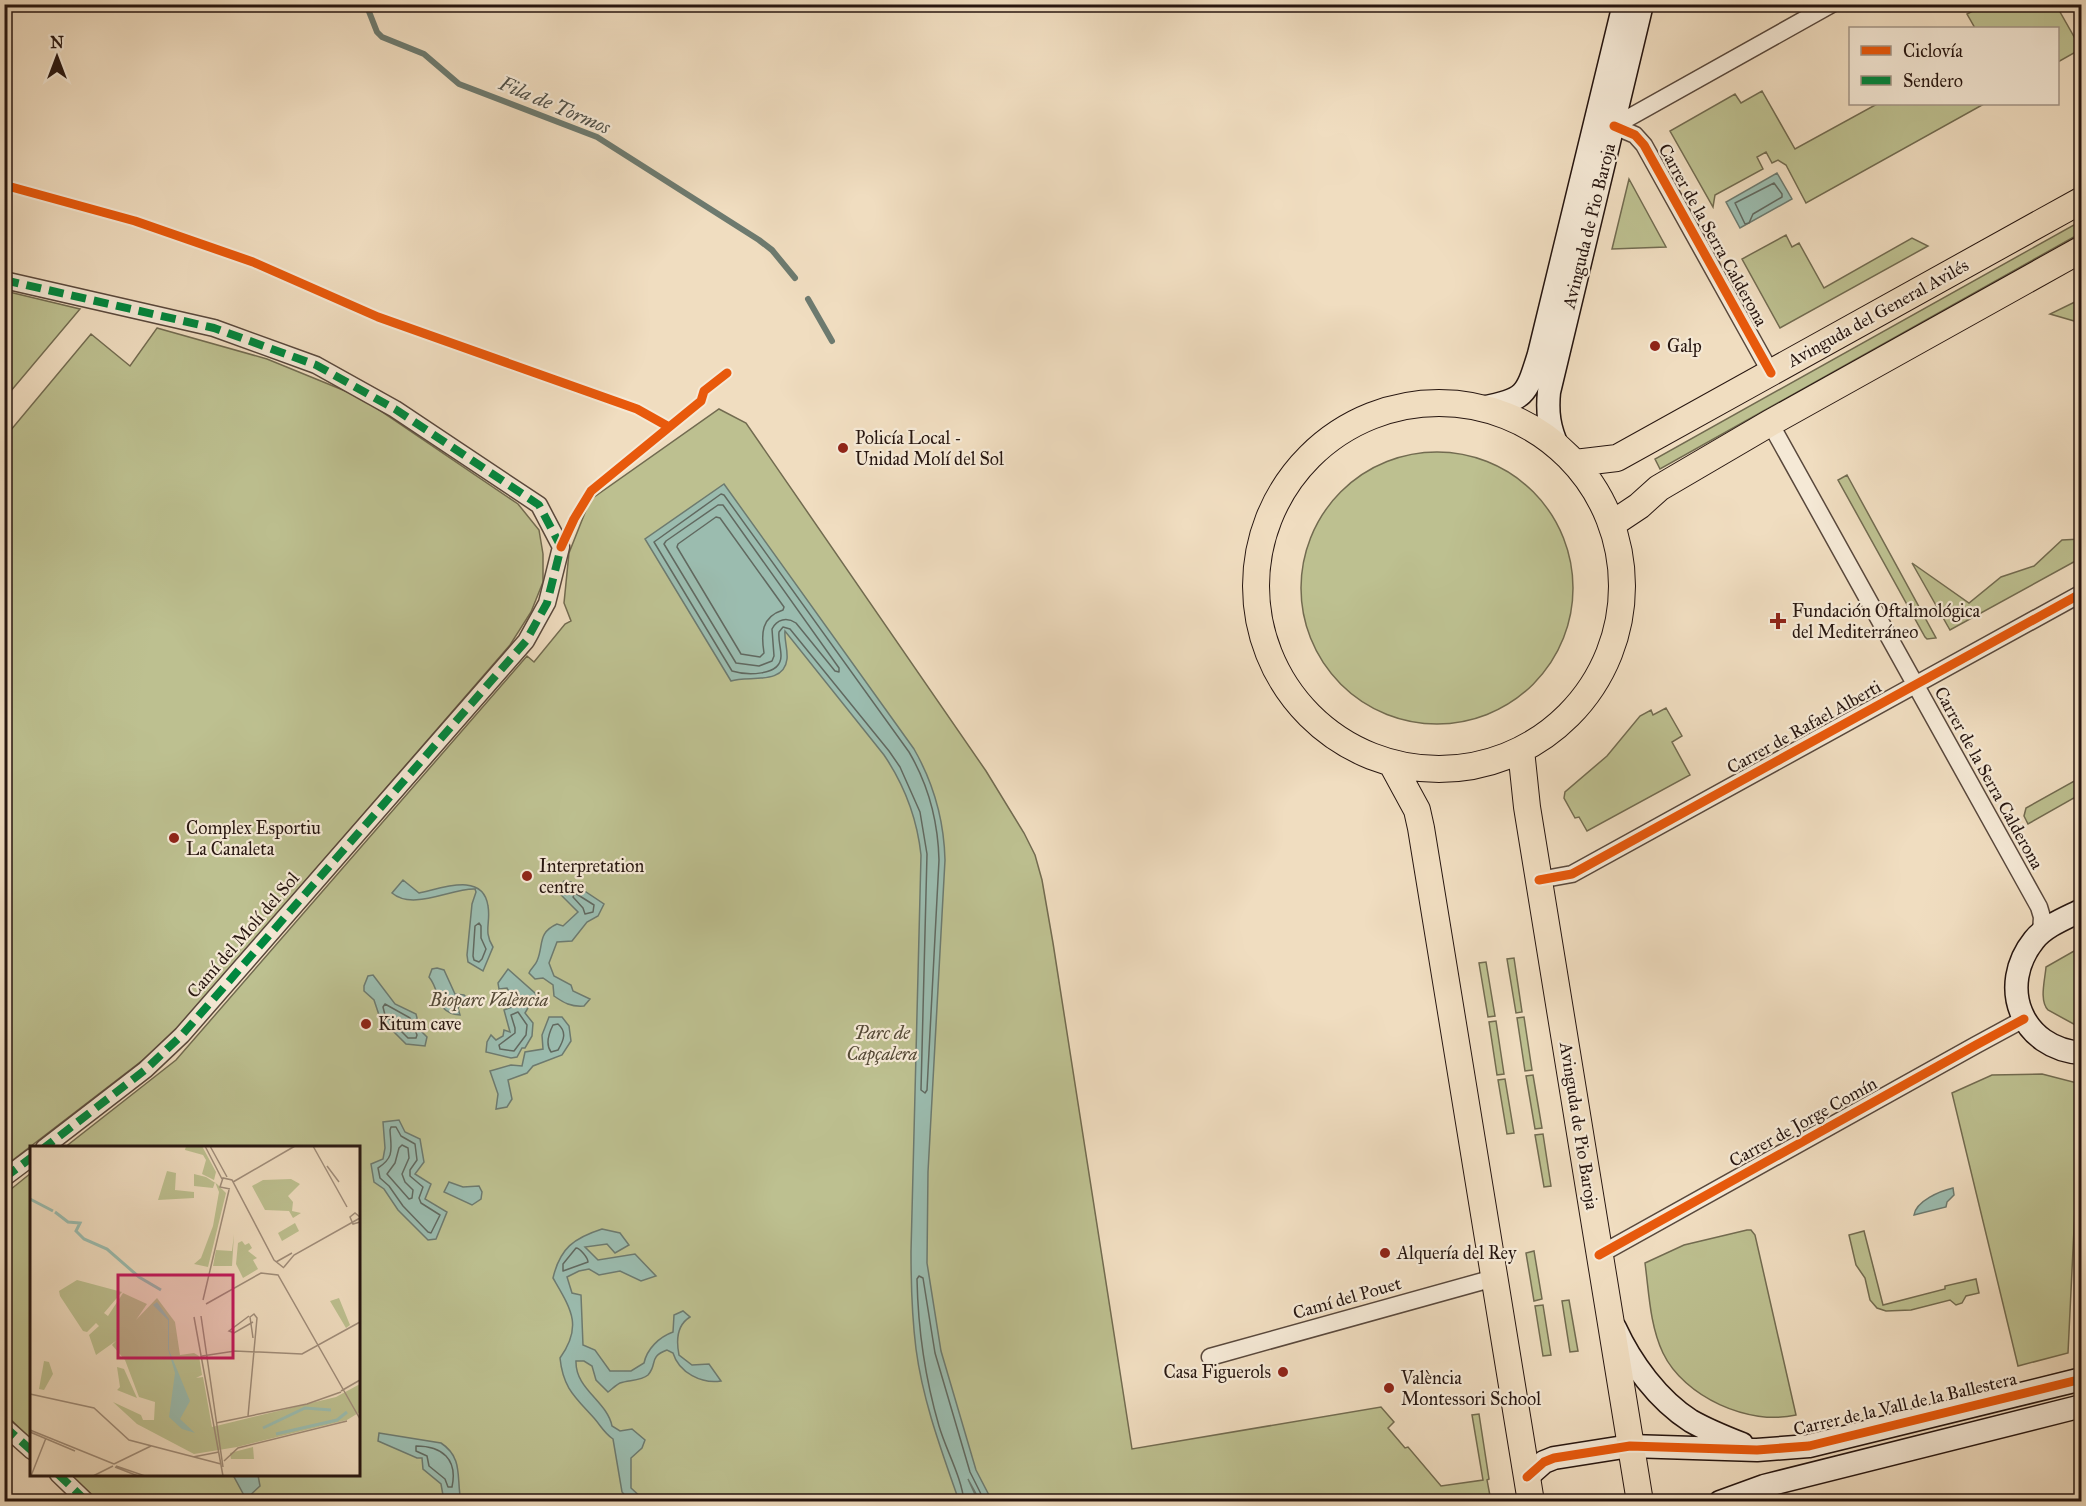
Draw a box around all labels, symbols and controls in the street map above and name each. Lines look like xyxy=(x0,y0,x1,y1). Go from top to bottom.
north arrow xyxy=(27,27,87,87)
legend xyxy=(1849,27,2059,105)
text: N xyxy=(50,33,64,52)
text: Ciclovía xyxy=(1903,40,1963,62)
water label: Fila de Tormos xyxy=(495,70,615,140)
text: Sendero xyxy=(1903,70,1963,92)
street label: Carrer de la Serra Calderona xyxy=(1654,140,1773,330)
street label: Avinguda de Pio Baroja xyxy=(1558,141,1621,312)
street label: Avinguda del General Avilés xyxy=(1783,254,1973,373)
place label: Galp xyxy=(1667,335,1702,357)
marker: Galp xyxy=(1648,339,1662,353)
place label: Policía Local - Unidad Molí del Sol xyxy=(855,427,1004,470)
marker: Policía Local - Unidad Molí del Sol xyxy=(836,441,850,455)
place label: Fundación Oftalmológica del Mediterráneo xyxy=(1792,600,1981,643)
marker: Fundación Oftalmológica del Mediterráneo xyxy=(1769,612,1787,630)
street label: Carrer de Rafael Alberti xyxy=(1723,675,1885,779)
street label: Carrer de la Serra Calderona xyxy=(1930,683,2049,873)
place label: Complex Esportiu La Canaleta xyxy=(186,817,321,860)
marker: Complex Esportiu La Canaleta xyxy=(167,831,181,845)
place label: Interpretation centre xyxy=(539,855,644,898)
street label: Camí del Molí del Sol xyxy=(182,867,304,1003)
marker: Interpretation centre xyxy=(520,869,534,883)
park label: Bioparc València xyxy=(429,989,549,1012)
place label: Kitum cave xyxy=(378,1013,462,1035)
marker: Kitum cave xyxy=(359,1017,373,1031)
park label: Parc de Capçalera xyxy=(847,1022,918,1066)
street label: Avinguda de Pio Baroja xyxy=(1554,1040,1603,1212)
street label: Carrer de Jorge Comín xyxy=(1725,1072,1881,1173)
inset map xyxy=(30,1146,360,1476)
place label: Alquería del Rey xyxy=(1396,1242,1517,1265)
marker: Alquería del Rey xyxy=(1378,1246,1392,1260)
street label: Camí del Pouet xyxy=(1290,1272,1404,1324)
place label: Casa Figuerols xyxy=(1163,1361,1271,1384)
marker: Casa Figuerols xyxy=(1276,1365,1290,1379)
place label: València Montessori School xyxy=(1400,1367,1541,1410)
street label: Carrer de la Vall de la Ballestera xyxy=(1791,1367,2019,1440)
marker: València Montessori School xyxy=(1382,1381,1396,1395)

